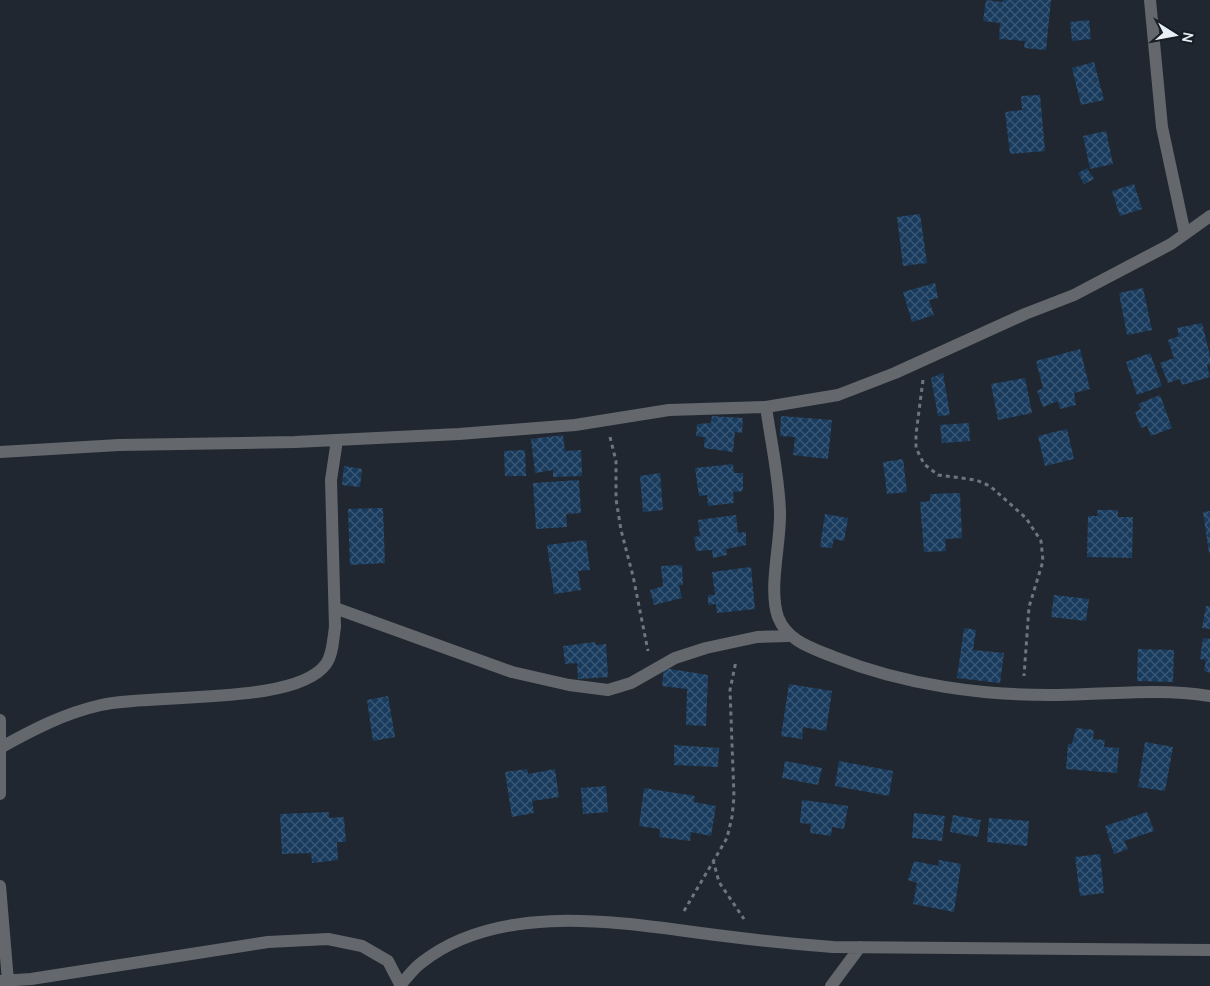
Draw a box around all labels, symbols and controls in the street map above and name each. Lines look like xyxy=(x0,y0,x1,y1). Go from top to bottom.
north arrow xyxy=(1150,10,1200,60)
text: N xyxy=(1178,31,1199,44)

